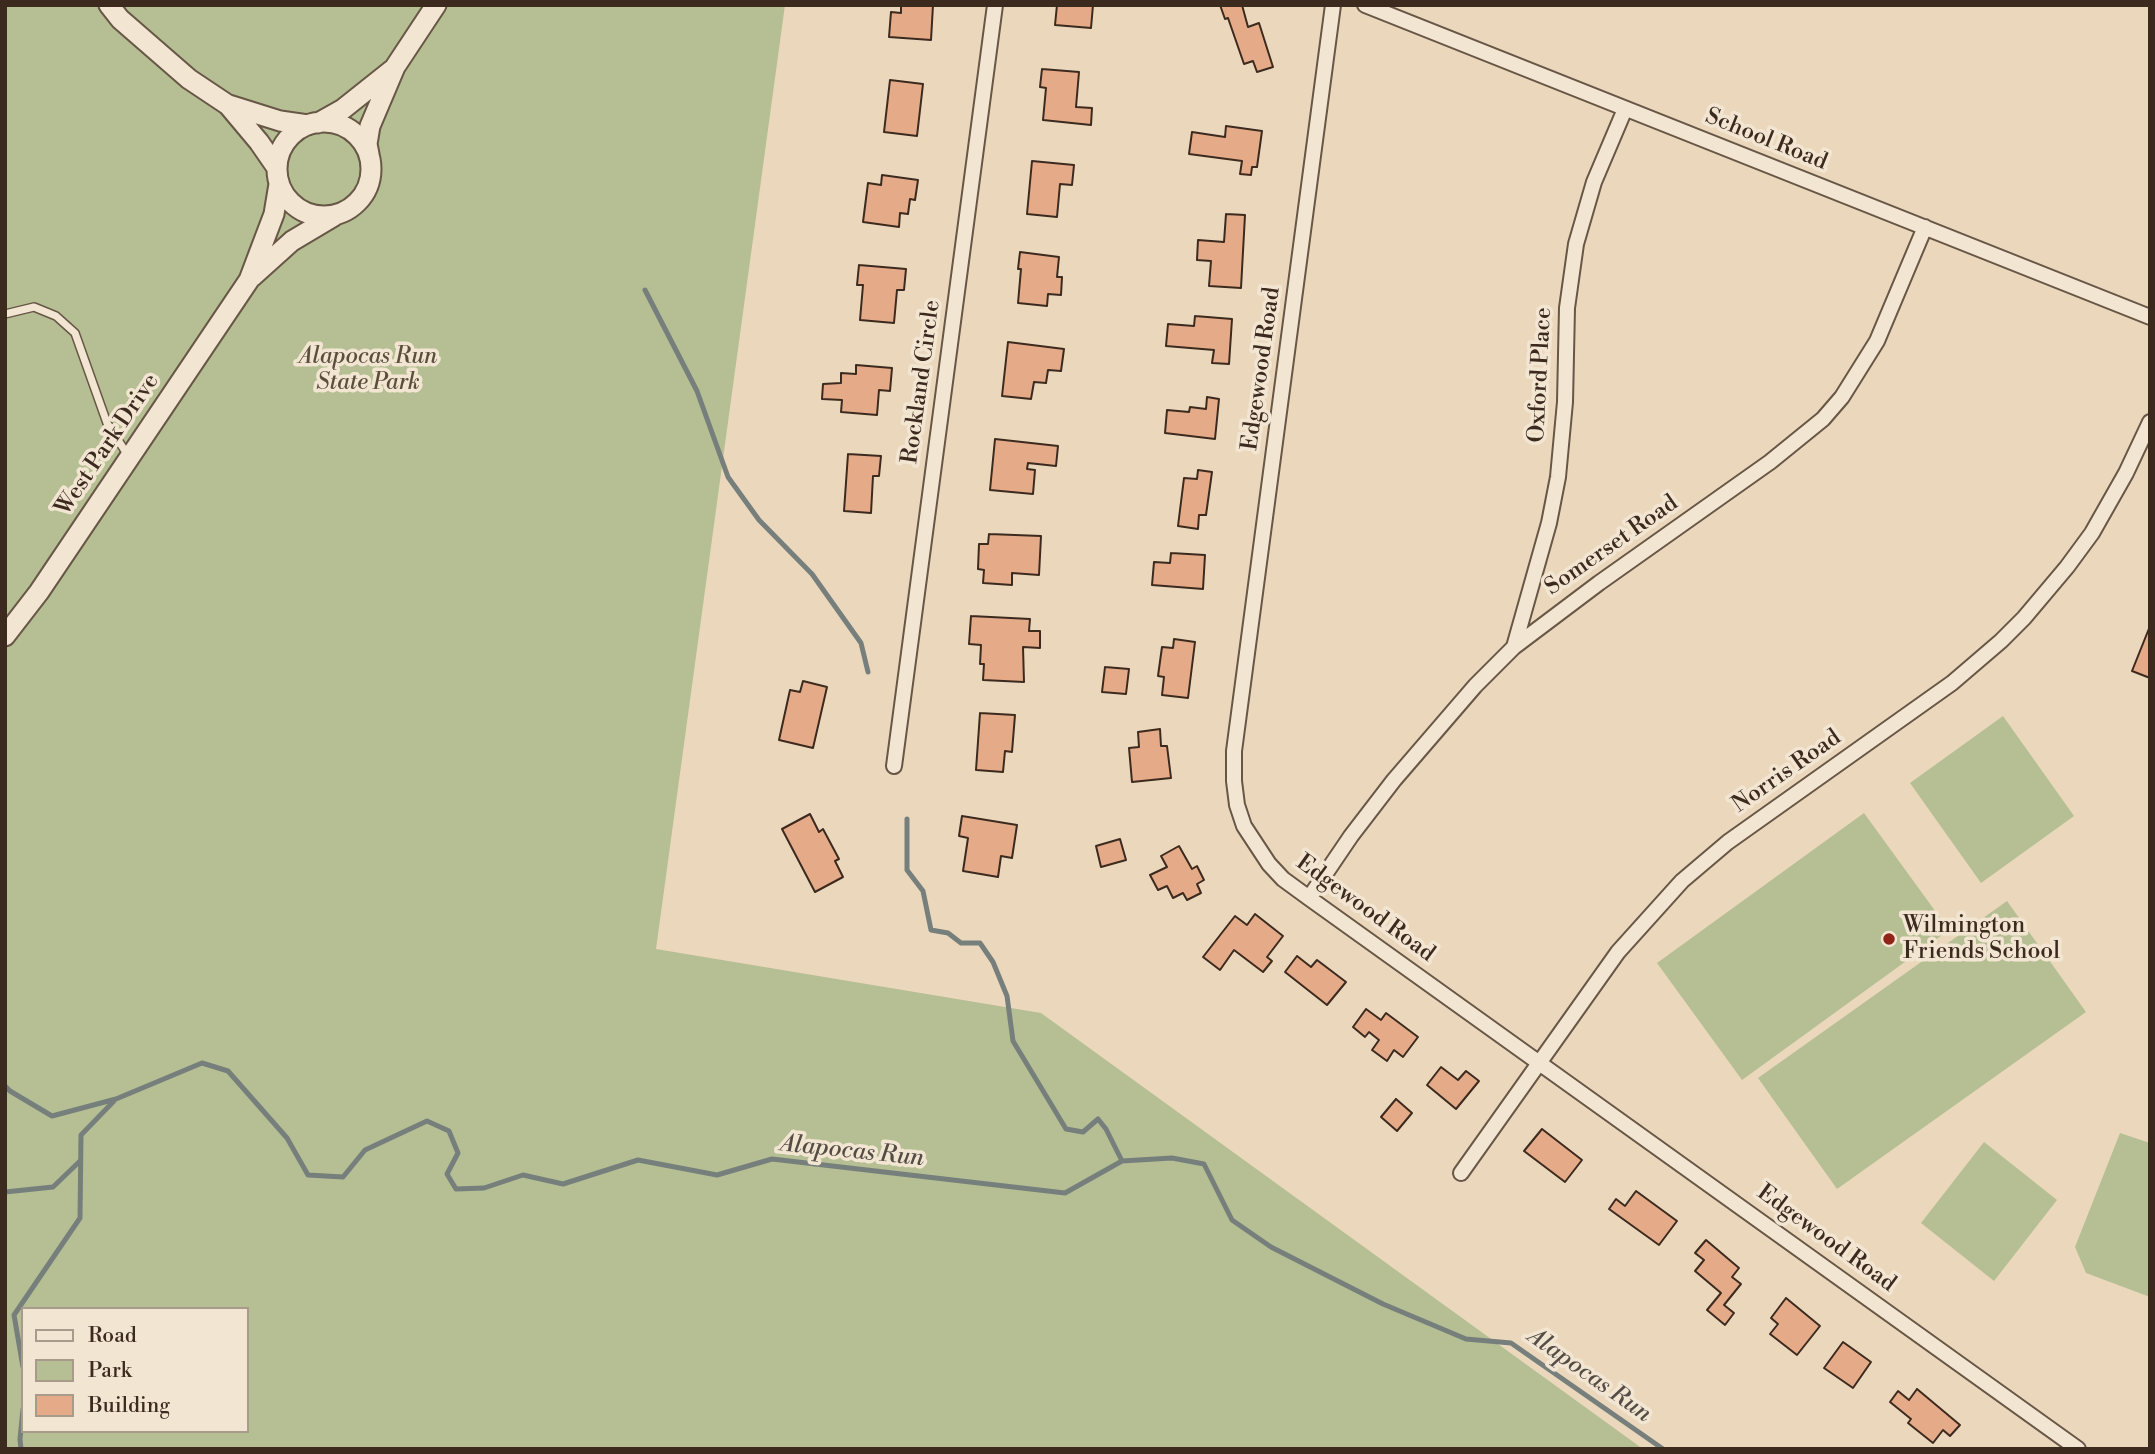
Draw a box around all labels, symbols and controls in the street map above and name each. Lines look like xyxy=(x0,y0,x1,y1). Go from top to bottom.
street label: School Road xyxy=(1701,103,1831,177)
street label: Edgewood Road xyxy=(1237,285,1287,453)
street label: Rockland Circle xyxy=(897,298,947,466)
street label: Oxford Place xyxy=(1524,307,1558,443)
park label: Alapocas Run State Park xyxy=(299,343,437,397)
street label: West Park Drive xyxy=(50,369,166,521)
street label: Somerset Road xyxy=(1540,490,1684,602)
street label: Norris Road xyxy=(1727,724,1847,820)
street label: Edgewood Road xyxy=(1290,849,1440,969)
place label: Wilmington Friends School xyxy=(1903,912,2060,966)
marker: Wilmington Friends School xyxy=(1881,931,1897,947)
water label: Alapocas Run xyxy=(779,1130,925,1174)
street label: Edgewood Road xyxy=(1751,1179,1901,1299)
legend xyxy=(21,1307,248,1433)
text: Road xyxy=(88,1323,137,1349)
water label: Alapocas Run xyxy=(1522,1323,1656,1429)
text: Park xyxy=(88,1358,132,1384)
text: Building xyxy=(88,1393,170,1419)

